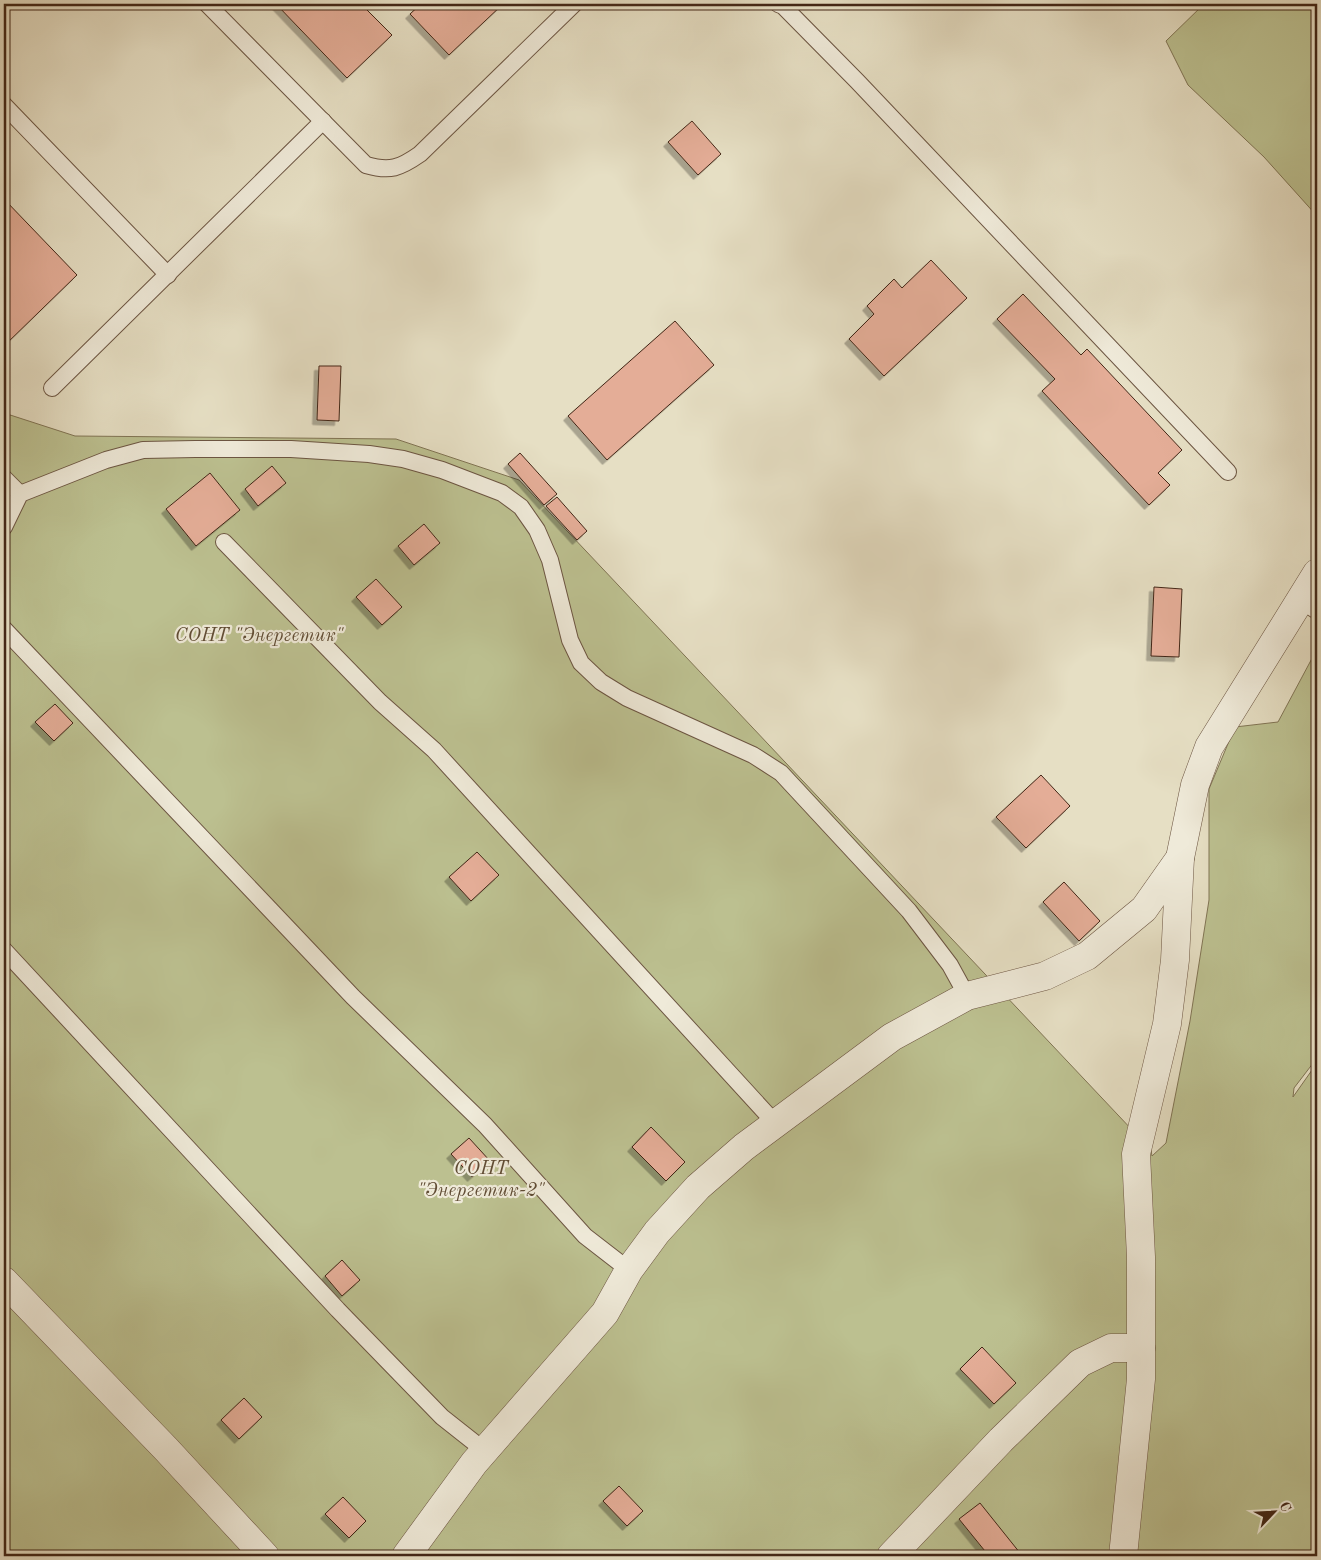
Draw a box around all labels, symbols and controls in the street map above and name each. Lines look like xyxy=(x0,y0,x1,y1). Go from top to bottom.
park label: СОНТ "Энергетик" xyxy=(175,627,344,646)
park label: СОНТ "Энергетик-2" xyxy=(418,1160,545,1201)
north arrow xyxy=(1248,1488,1298,1538)
text: С xyxy=(1277,1500,1293,1514)

